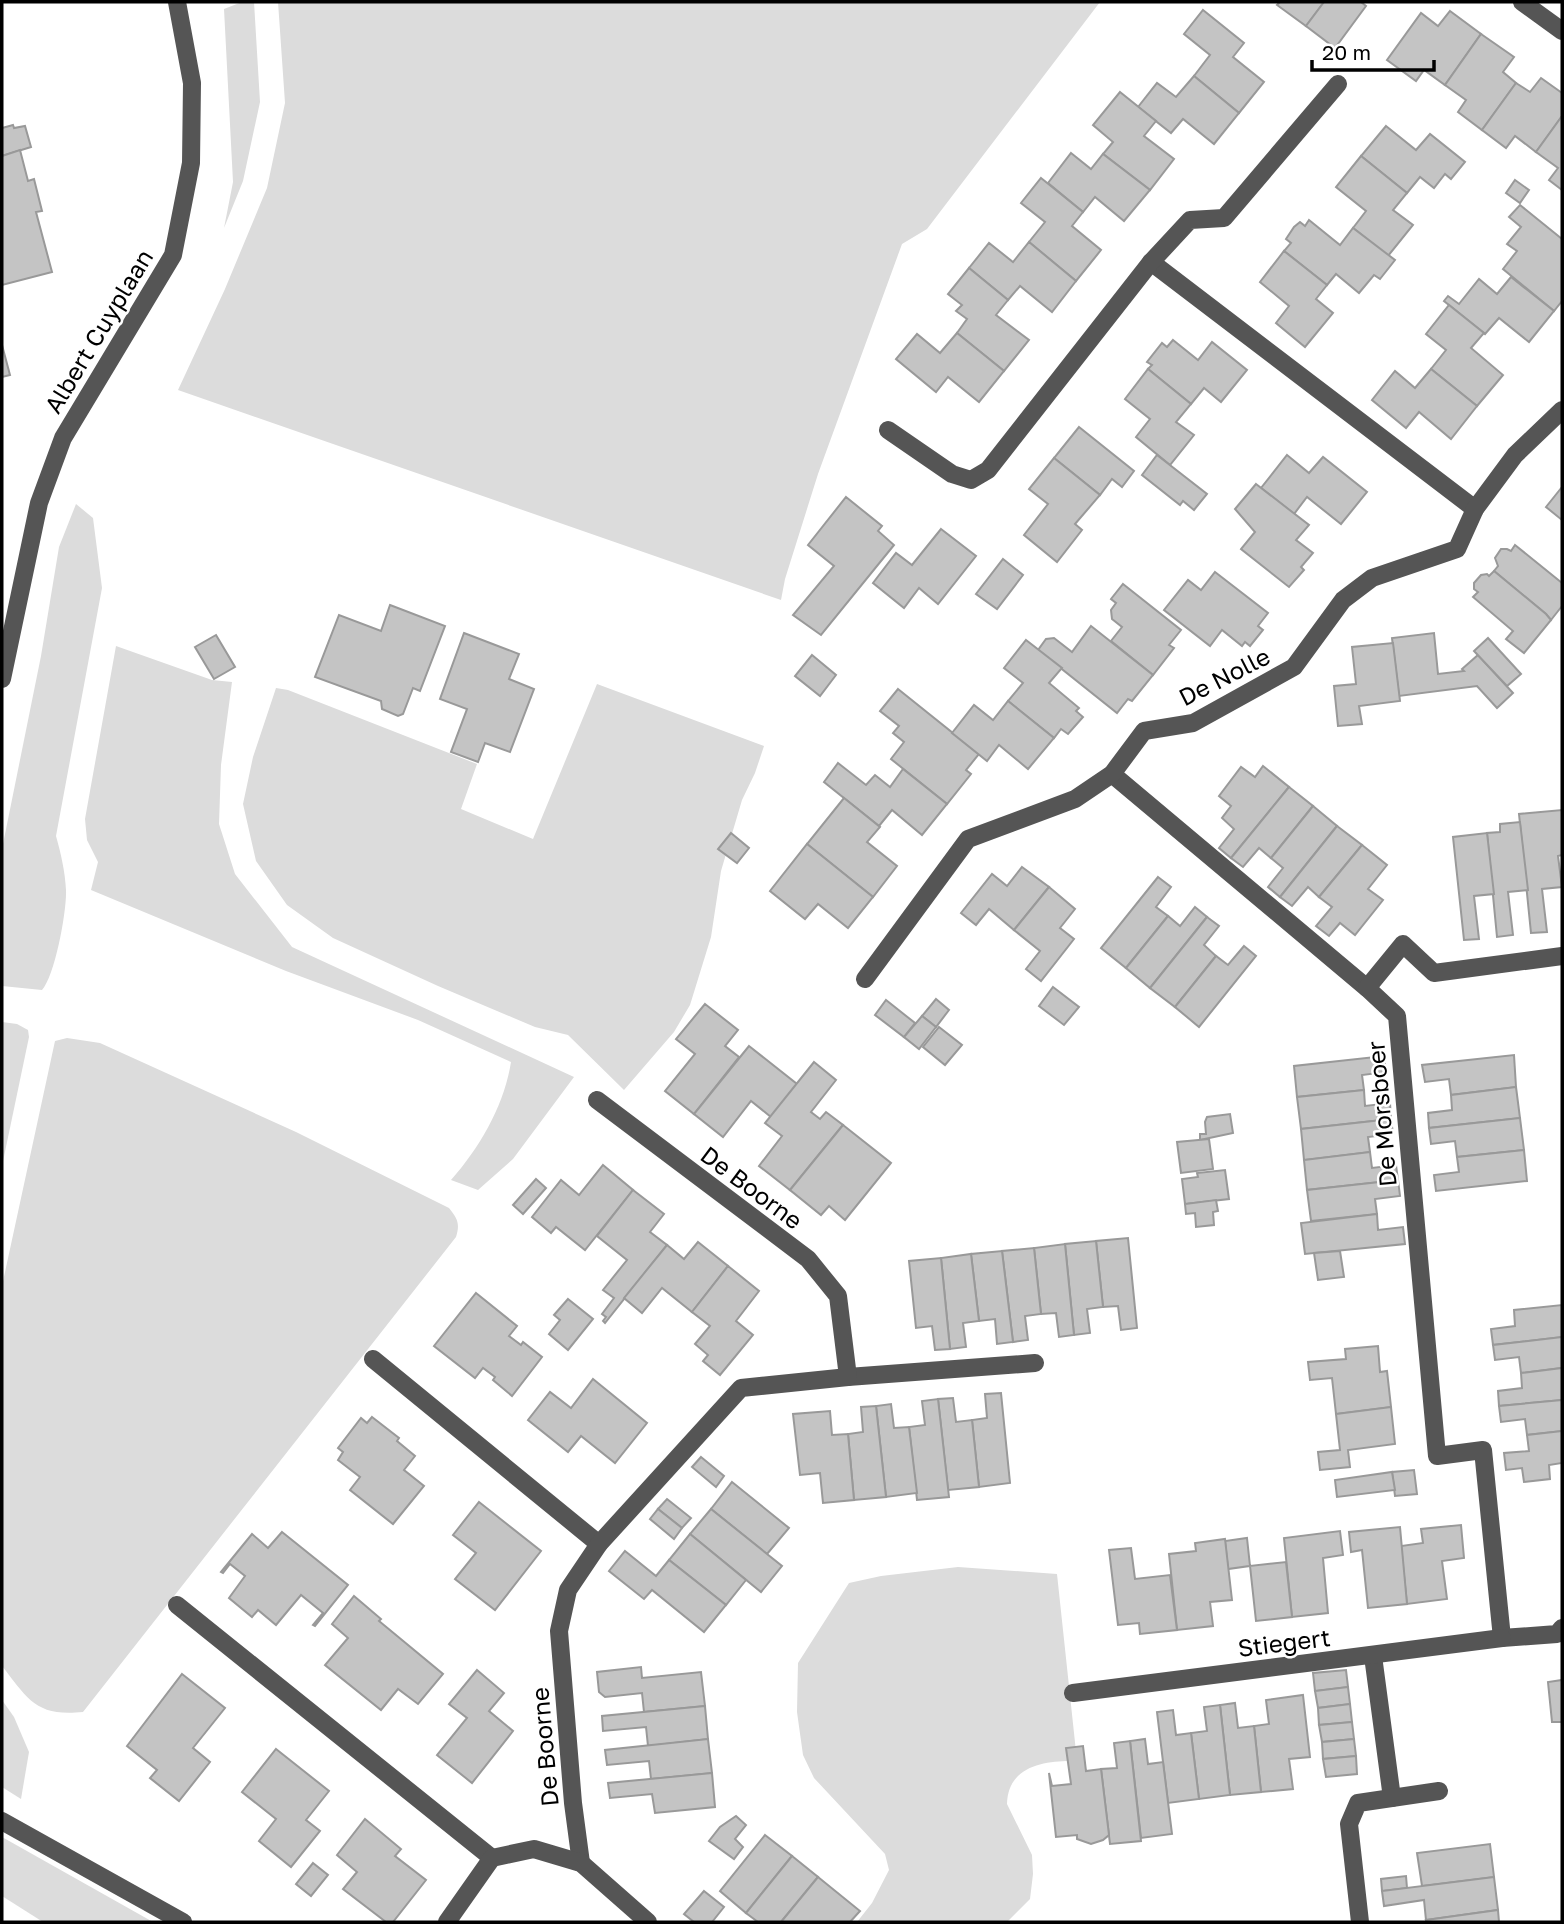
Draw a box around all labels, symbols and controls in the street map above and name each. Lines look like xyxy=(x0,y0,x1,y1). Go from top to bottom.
scale bar xyxy=(1312,28,1434,72)
text: 20 m xyxy=(1322,39,1371,65)
street label: Albert Cuyplaan xyxy=(38,244,158,418)
street label: De Nolle xyxy=(1174,641,1274,711)
street label: De Morsboer xyxy=(1360,1040,1402,1188)
street label: De Boorne xyxy=(695,1139,809,1235)
street label: Stiegert xyxy=(1236,1622,1332,1662)
street label: De Boorne xyxy=(524,1686,564,1808)

